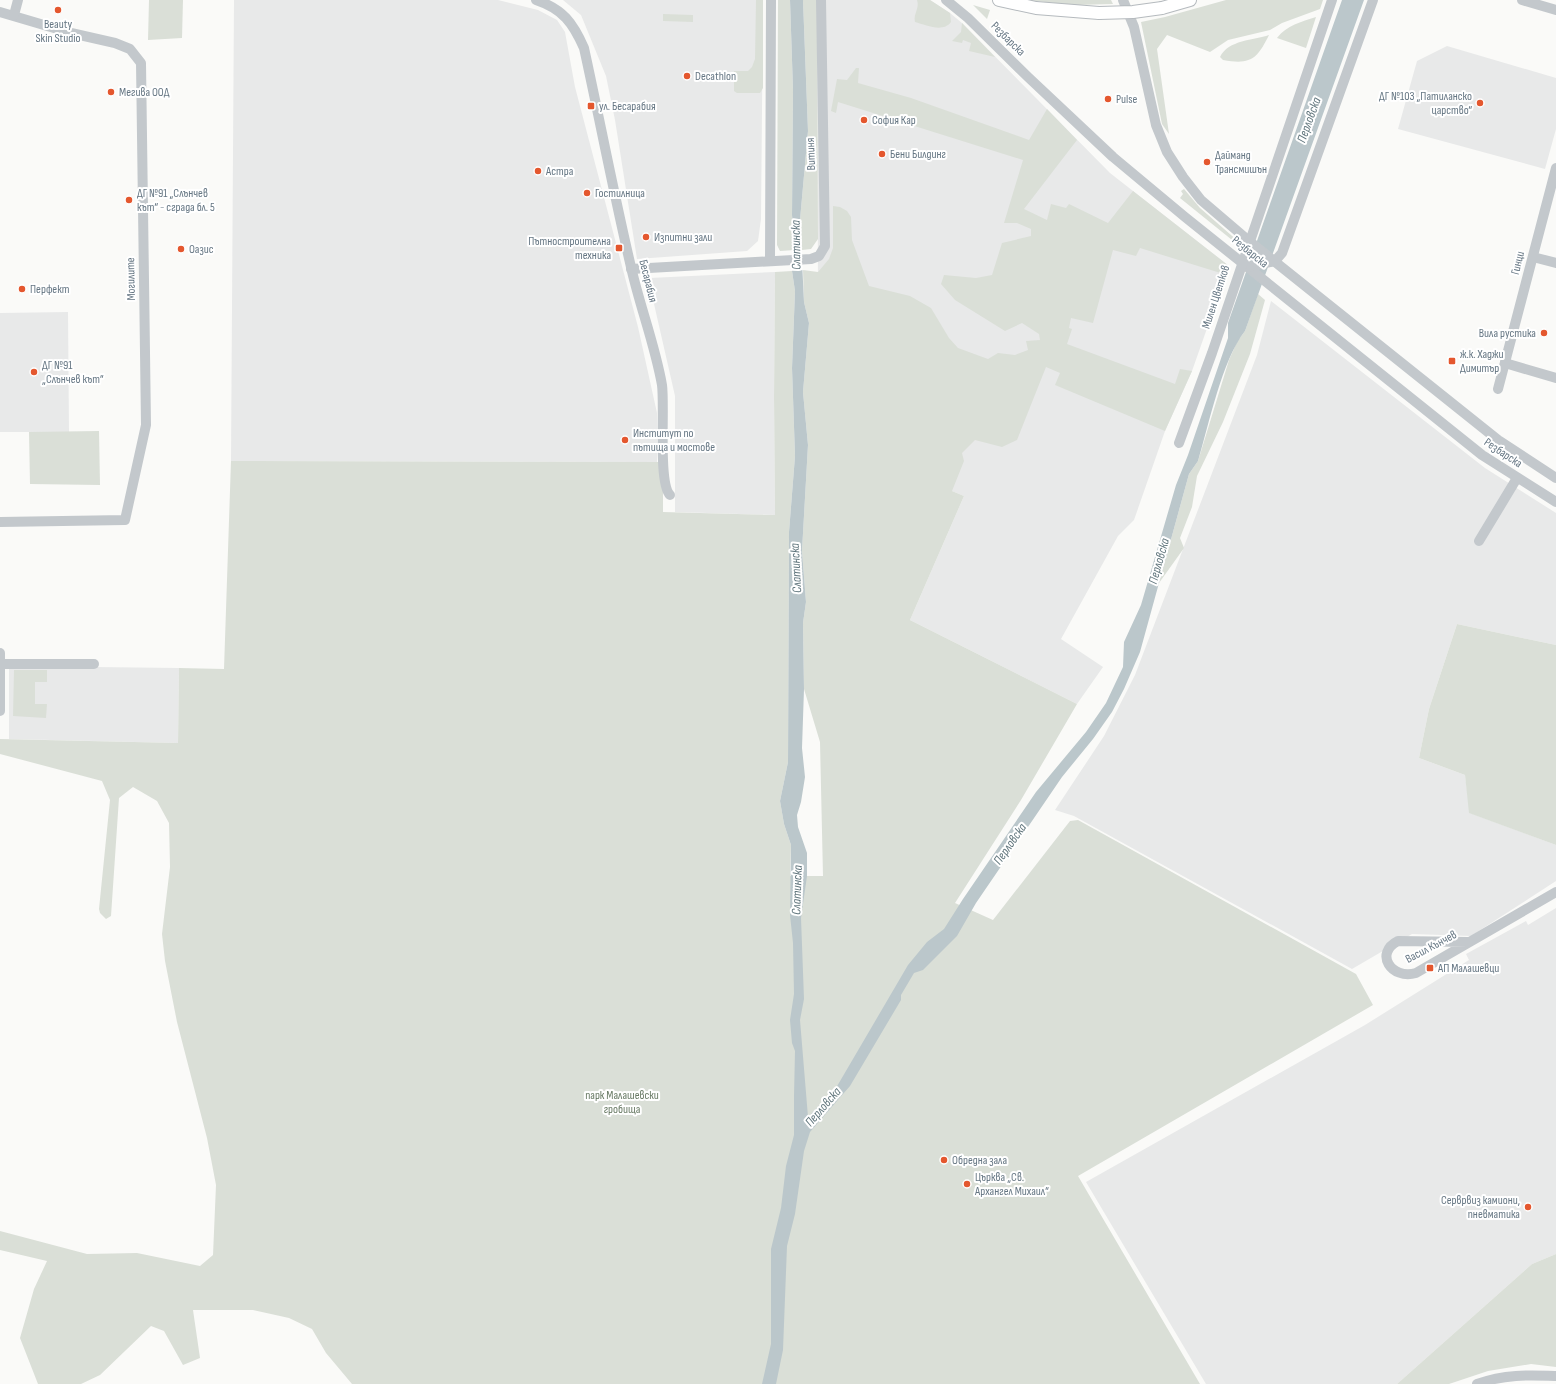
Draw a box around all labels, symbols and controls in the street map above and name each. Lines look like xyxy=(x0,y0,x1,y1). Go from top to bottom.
marker: Beauty Skin Studio xyxy=(53,5,63,15)
place label: Beauty Skin Studio xyxy=(35,17,81,46)
street label: Резбарска xyxy=(988,19,1029,60)
place label: Decathlon xyxy=(695,69,736,84)
marker: Decathlon xyxy=(682,71,692,81)
place label: Мегива ООД xyxy=(119,85,170,100)
marker: Мегива ООД xyxy=(106,87,116,97)
place label: ДГ №103 „Патиланско царство“ xyxy=(1379,89,1472,118)
place label: Pulse xyxy=(1116,92,1138,107)
marker: Pulse xyxy=(1103,94,1113,104)
water label: Перловска xyxy=(1293,95,1325,145)
marker: ДГ №103 „Патиланско царство“ xyxy=(1475,98,1485,108)
place label: ул. Бесарабия xyxy=(599,99,656,114)
marker: ул. Бесарабия xyxy=(586,101,596,111)
place label: София Кар xyxy=(872,113,916,128)
marker: София Кар xyxy=(859,115,869,125)
street label: Витиня xyxy=(803,137,819,171)
place label: Бени Билдинг xyxy=(890,147,946,162)
place label: Дайманд Трансмишън xyxy=(1215,148,1267,177)
marker: Бени Билдинг xyxy=(877,149,887,159)
marker: Дайманд Трансмишън xyxy=(1202,157,1212,167)
place label: Астра xyxy=(545,164,574,179)
marker: Астра xyxy=(533,166,543,176)
place label: ДГ №91 „Слънчев кът“ - сграда бл. 5 xyxy=(137,186,215,215)
place label: Гостилница xyxy=(595,186,645,201)
marker: Гостилница xyxy=(582,188,592,198)
marker: ДГ №91 „Слънчев кът“ - сграда бл. 5 xyxy=(124,195,134,205)
water label: Слатинска xyxy=(788,219,804,270)
place label: Изпитни зали xyxy=(654,230,712,245)
marker: Изпитни зали xyxy=(641,232,651,242)
street label: Резбарска xyxy=(1229,233,1272,271)
place label: Пътностроителна техника xyxy=(528,234,611,263)
place label: Оазис xyxy=(189,242,214,257)
marker: Пътностроителна техника xyxy=(614,243,624,253)
marker: Оазис xyxy=(176,244,186,254)
street label: Гинци xyxy=(1508,250,1528,276)
street label: Могилите xyxy=(123,257,139,301)
street label: Бесарабия xyxy=(635,258,661,304)
street label: Милен Цветков xyxy=(1199,263,1233,331)
place label: Перфект xyxy=(30,282,70,297)
marker: Перфект xyxy=(17,284,27,294)
place label: Вила рустика xyxy=(1479,326,1536,341)
marker: Вила рустика xyxy=(1539,328,1549,338)
place label: ж.к. Хаджи Димитър xyxy=(1460,347,1504,376)
marker: ж.к. Хаджи Димитър xyxy=(1447,356,1457,366)
place label: ДГ №91 „Слънчев кът“ xyxy=(42,358,104,387)
marker: ДГ №91 „Слънчев кът“ xyxy=(29,367,39,377)
place label: Институт по пътища и мостове xyxy=(633,426,715,455)
marker: Институт по пътища и мостове xyxy=(620,435,630,445)
street label: Резбарска xyxy=(1481,435,1525,471)
water label: Перловска xyxy=(1145,536,1173,586)
water label: Слатинска xyxy=(787,542,805,593)
water label: Перловска xyxy=(990,820,1030,868)
water label: Слатинска xyxy=(788,864,806,915)
street label: Васил Кънчев xyxy=(1403,927,1459,967)
place label: АП Малашевци xyxy=(1437,961,1499,976)
marker: АП Малашевци xyxy=(1425,963,1435,973)
water label: Перловска xyxy=(802,1084,845,1130)
park label: парк Малашевски гробища xyxy=(585,1088,659,1117)
place label: Обредна зала xyxy=(952,1153,1008,1168)
marker: Обредна зала xyxy=(939,1155,949,1165)
place label: Църква „Св. Архангел Михаил“ xyxy=(974,1170,1049,1199)
marker: Църква „Св. Архангел Михаил“ xyxy=(962,1179,972,1189)
place label: Серврвиз камиони, пневматика xyxy=(1441,1193,1520,1222)
marker: Серврвиз камиони, пневматика xyxy=(1523,1202,1533,1212)

